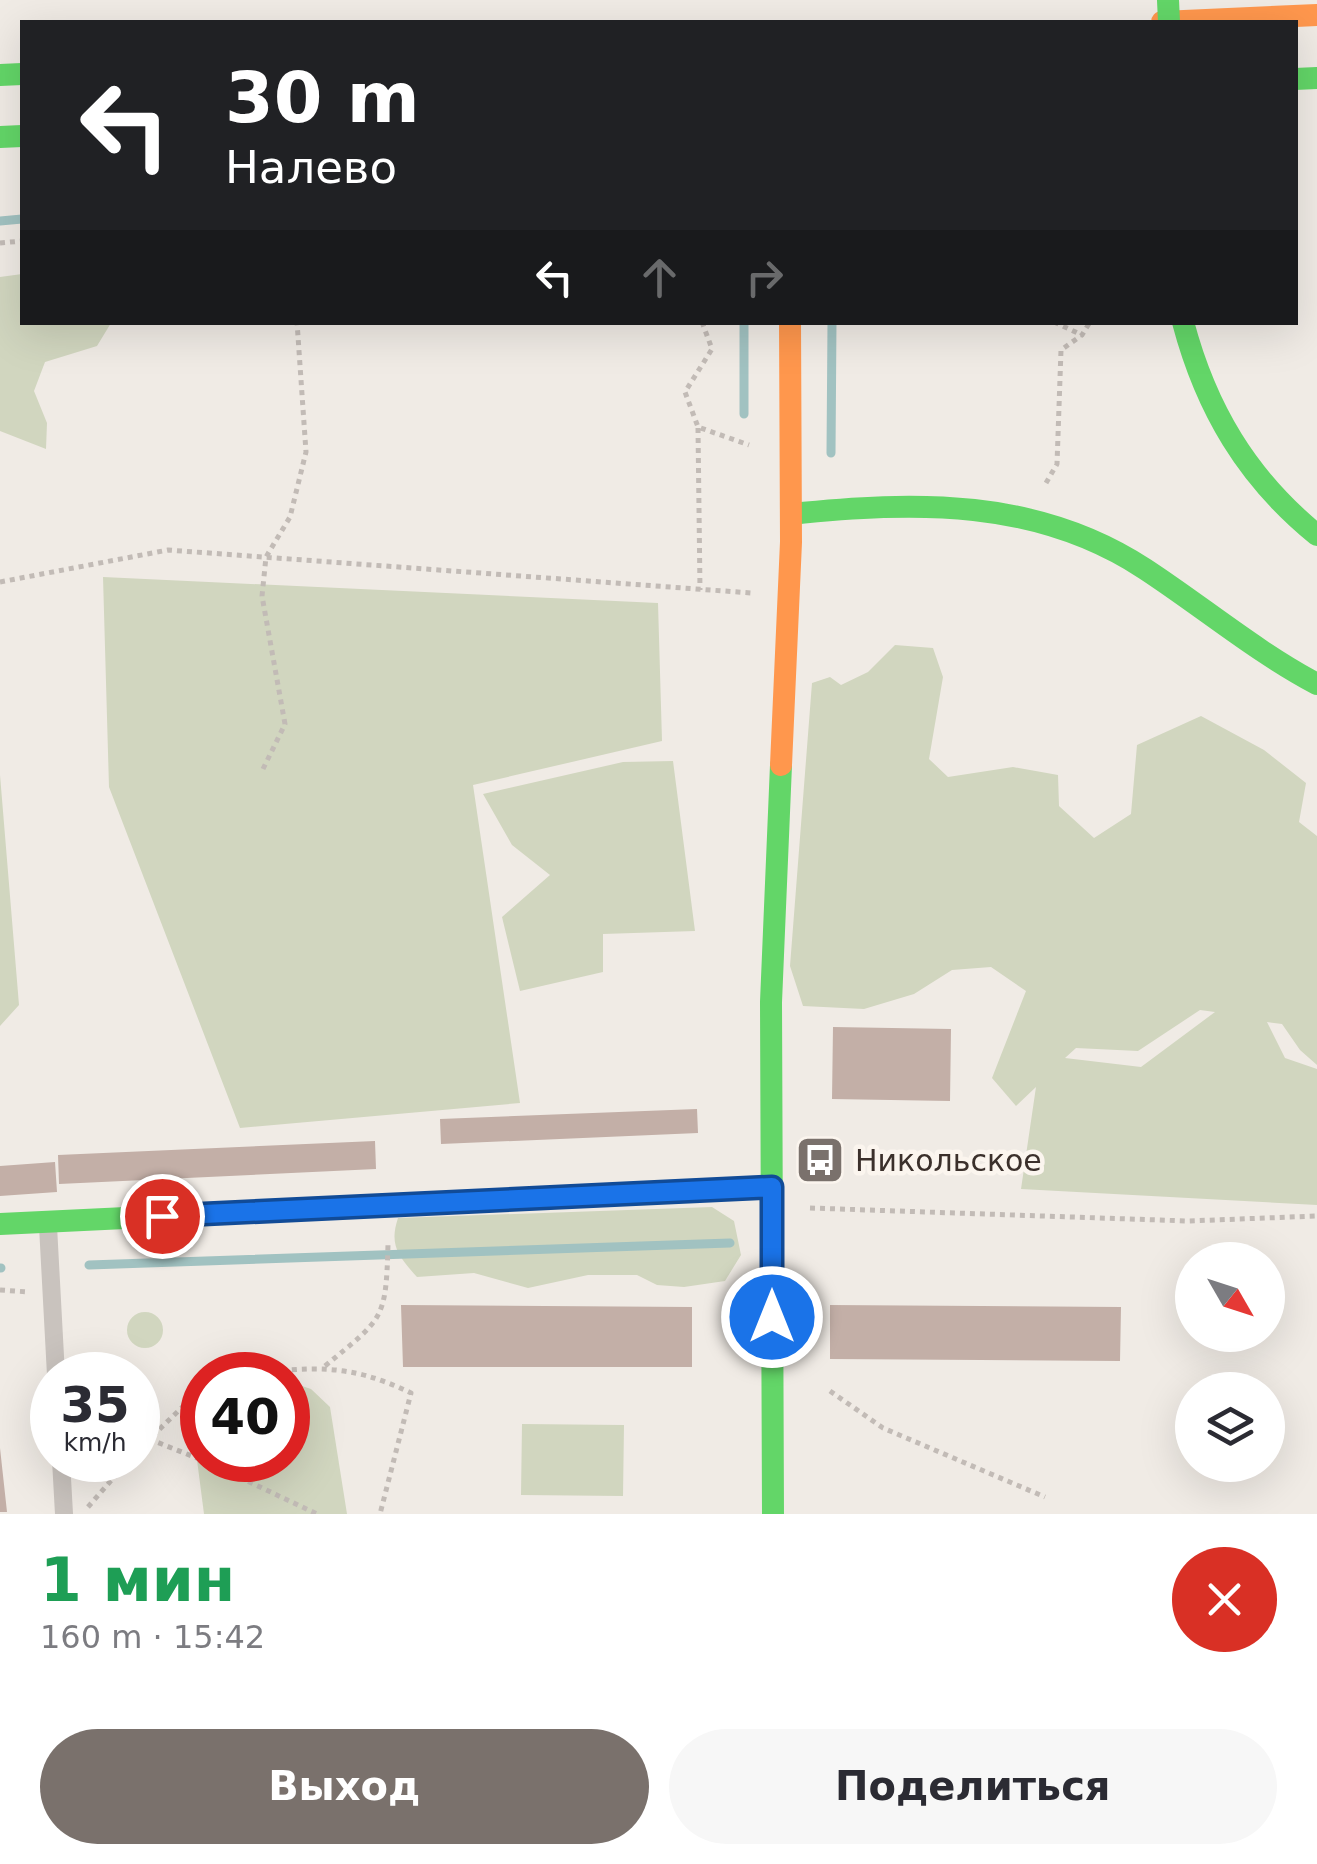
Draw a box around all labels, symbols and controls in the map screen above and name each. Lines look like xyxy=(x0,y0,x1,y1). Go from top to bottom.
text: 30 m xyxy=(225,57,420,139)
icon: left xyxy=(60,60,190,190)
text: Налево xyxy=(225,141,397,194)
icon: left xyxy=(527,250,582,305)
icon: ahead xyxy=(632,250,687,305)
icon: right xyxy=(737,250,792,305)
bus stop icon: Никольское xyxy=(794,1134,846,1186)
place label: Никольское xyxy=(855,1143,1042,1178)
pin xyxy=(120,1174,205,1259)
icon: arrive xyxy=(135,1189,190,1244)
north arrow xyxy=(1175,1242,1285,1352)
map controls xyxy=(1175,1242,1285,1482)
position arrow xyxy=(720,1265,824,1369)
speed limit sign: 40 xyxy=(180,1352,310,1482)
button: layers xyxy=(1175,1372,1285,1482)
text: 35 xyxy=(60,1376,130,1434)
text: km/h xyxy=(63,1428,127,1457)
text: 1 мин xyxy=(40,1545,235,1615)
button: close xyxy=(1172,1547,1277,1652)
text: 160 m · 15:42 xyxy=(40,1618,265,1656)
button: Выход xyxy=(40,1729,649,1844)
button: Поделиться xyxy=(669,1729,1277,1844)

